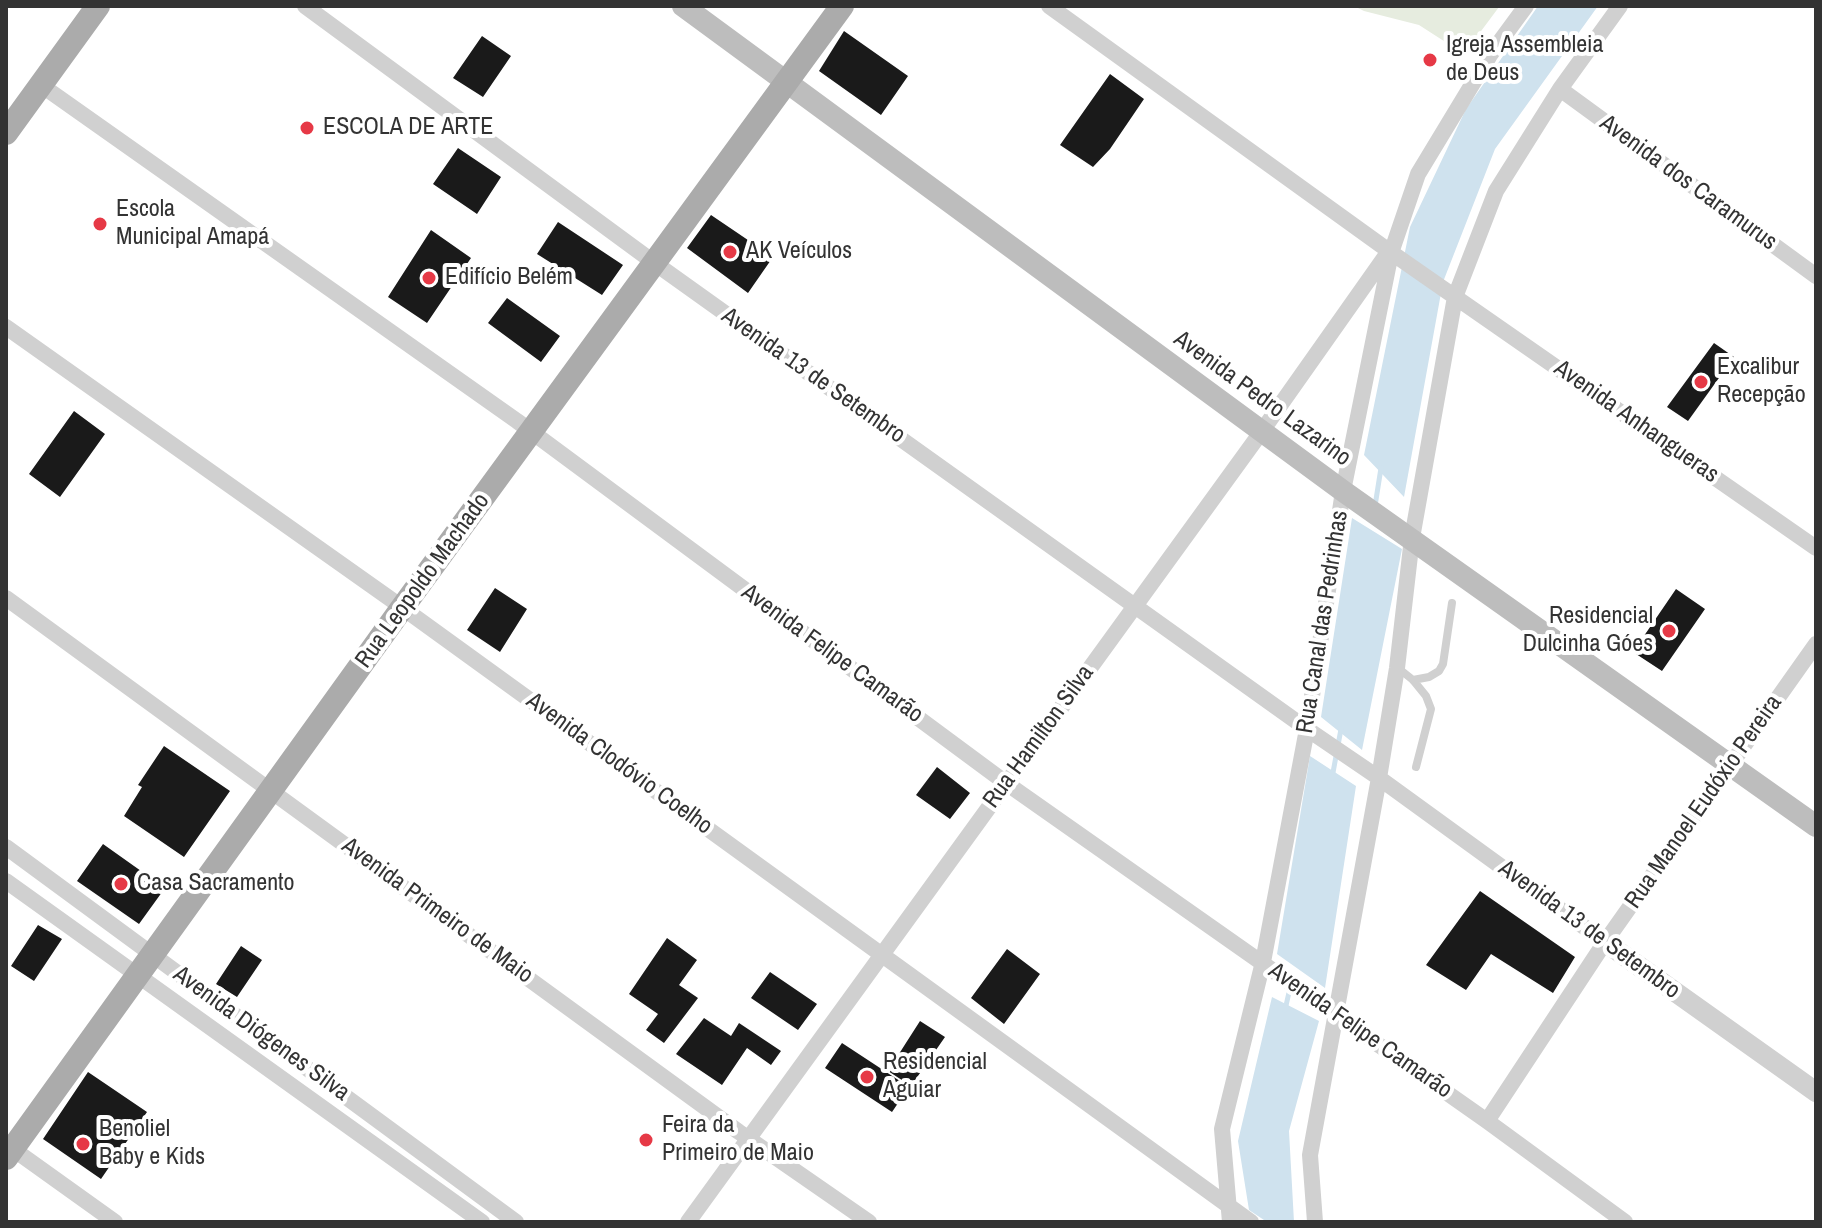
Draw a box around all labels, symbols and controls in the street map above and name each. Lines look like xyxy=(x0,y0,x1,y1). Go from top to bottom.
place label: Igreja Assembleia de Deus xyxy=(1446,32,1604,88)
marker: Igreja Assembleia de Deus xyxy=(1421,51,1439,69)
street label: Avenida dos Caramurus xyxy=(1594,109,1782,257)
place label: ESCOLA DE ARTE xyxy=(323,114,493,142)
marker: ESCOLA DE ARTE xyxy=(298,119,316,137)
place label: Escola Municipal Amapá xyxy=(116,196,269,252)
marker: Escola Municipal Amapá xyxy=(91,215,109,233)
place label: AK Veículos xyxy=(746,238,852,266)
marker: AK Veículos xyxy=(721,243,739,261)
place label: Edifício Belém xyxy=(445,264,573,292)
marker: Edifício Belém xyxy=(420,269,438,287)
street label: Avenida 13 de Setembro xyxy=(716,302,910,450)
street label: Avenida Pedro Lazarino xyxy=(1168,325,1356,473)
street label: Avenida Anhangueras xyxy=(1548,354,1724,490)
place label: Excalibur Recepção xyxy=(1717,354,1806,410)
marker: Excalibur Recepção xyxy=(1692,373,1710,391)
street label: Rua Leopoldo Machado xyxy=(350,488,496,674)
street label: Rua Canal das Pedrinhas xyxy=(1291,508,1355,736)
street label: Avenida Felipe Camarão xyxy=(736,578,928,730)
place label: Residencial Dulcinha Góes xyxy=(1523,603,1653,659)
marker: Residencial Dulcinha Góes xyxy=(1660,622,1678,640)
street label: Rua Hamilton Silva xyxy=(978,660,1100,814)
street label: Avenida Clodóvio Coelho xyxy=(520,687,718,841)
street label: Rua Manoel Eudóxio Pereira xyxy=(1619,690,1789,914)
street label: Avenida Primeiro de Maio xyxy=(336,832,538,990)
street label: Avenida 13 de Setembro xyxy=(1493,854,1685,1006)
place label: Casa Sacramento xyxy=(137,870,295,898)
marker: Casa Sacramento xyxy=(112,875,130,893)
street label: Avenida Felipe Camarão xyxy=(1263,957,1457,1105)
street label: Avenida Diógenes Silva xyxy=(167,960,355,1108)
place label: Residencial Aguiar xyxy=(883,1049,987,1105)
marker: Residencial Aguiar xyxy=(858,1068,876,1086)
place label: Feira da Primeiro de Maio xyxy=(662,1112,814,1168)
place label: Benoliel Baby e Kids xyxy=(99,1116,205,1172)
marker: Feira da Primeiro de Maio xyxy=(637,1131,655,1149)
marker: Benoliel Baby e Kids xyxy=(74,1135,92,1153)

